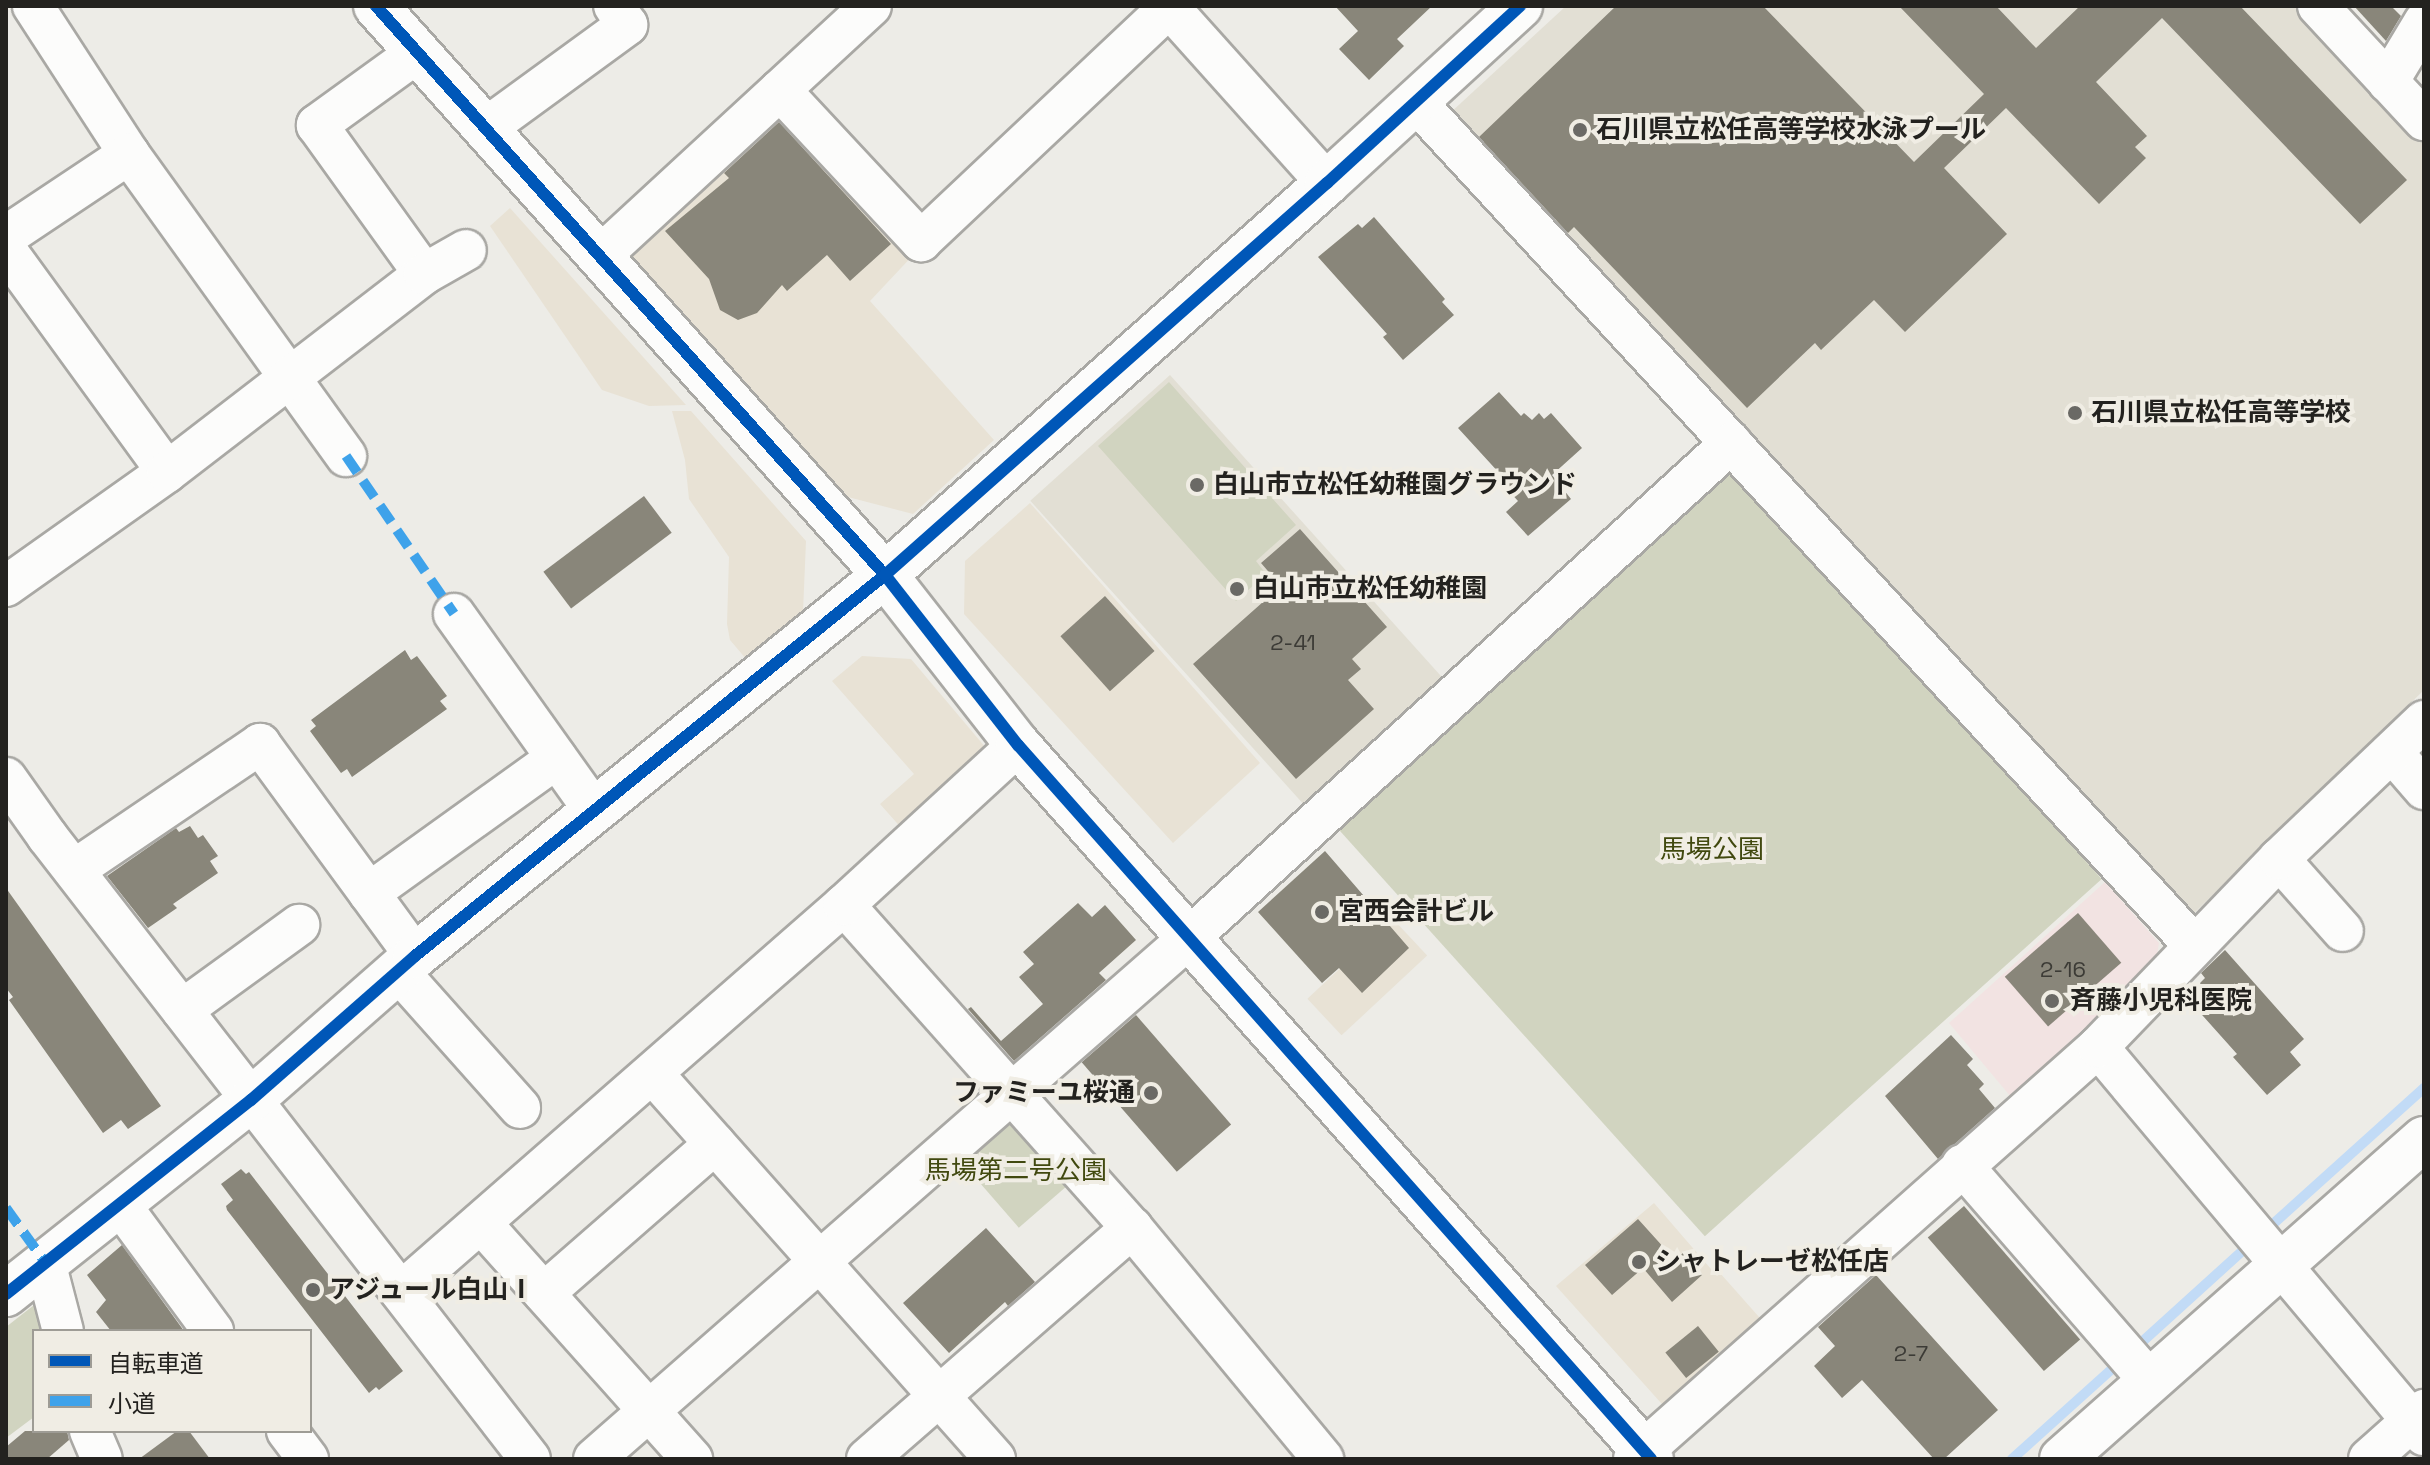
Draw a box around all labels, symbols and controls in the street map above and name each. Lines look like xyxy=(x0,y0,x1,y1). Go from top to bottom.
place label: 石川県立松任高等学校水泳プール xyxy=(1596,114,1986,146)
marker: 石川県立松任高等学校水泳プール xyxy=(1571,121,1589,139)
place label: 石川県立松任高等学校 xyxy=(2091,397,2351,429)
marker: 石川県立松任高等学校 xyxy=(2066,404,2084,422)
place label: 白山市立松任幼稚園グラウンド xyxy=(1213,469,1577,501)
marker: 白山市立松任幼稚園グラウンド xyxy=(1188,476,1206,494)
place label: 白山市立松任幼稚園 xyxy=(1253,573,1487,605)
marker: 白山市立松任幼稚園 xyxy=(1228,580,1246,598)
house number: 2-41 xyxy=(1270,630,1316,656)
park label: 馬場公園 xyxy=(1660,834,1764,866)
place label: 宮西会計ビル xyxy=(1338,896,1494,928)
marker: 宮西会計ビル xyxy=(1313,903,1331,921)
house number: 2-16 xyxy=(2040,957,2086,983)
place label: 斉藤小児科医院 xyxy=(2070,985,2252,1017)
marker: 斉藤小児科医院 xyxy=(2041,990,2063,1012)
place label: ファミーユ桜通 xyxy=(953,1077,1135,1109)
marker: ファミーユ桜通 xyxy=(1142,1084,1160,1102)
park label: 馬場第二号公園 xyxy=(925,1155,1107,1187)
place label: シャトレーゼ松任店 xyxy=(1655,1246,1889,1278)
marker: シャトレーゼ松任店 xyxy=(1630,1253,1648,1271)
place label: アジュール白山Ⅰ xyxy=(329,1274,537,1306)
marker: アジュール白山Ⅰ xyxy=(304,1281,322,1299)
legend xyxy=(32,1329,312,1433)
house number: 2-7 xyxy=(1894,1341,1928,1367)
text: 自転車道 xyxy=(108,1348,204,1379)
text: 小道 xyxy=(108,1388,156,1419)

